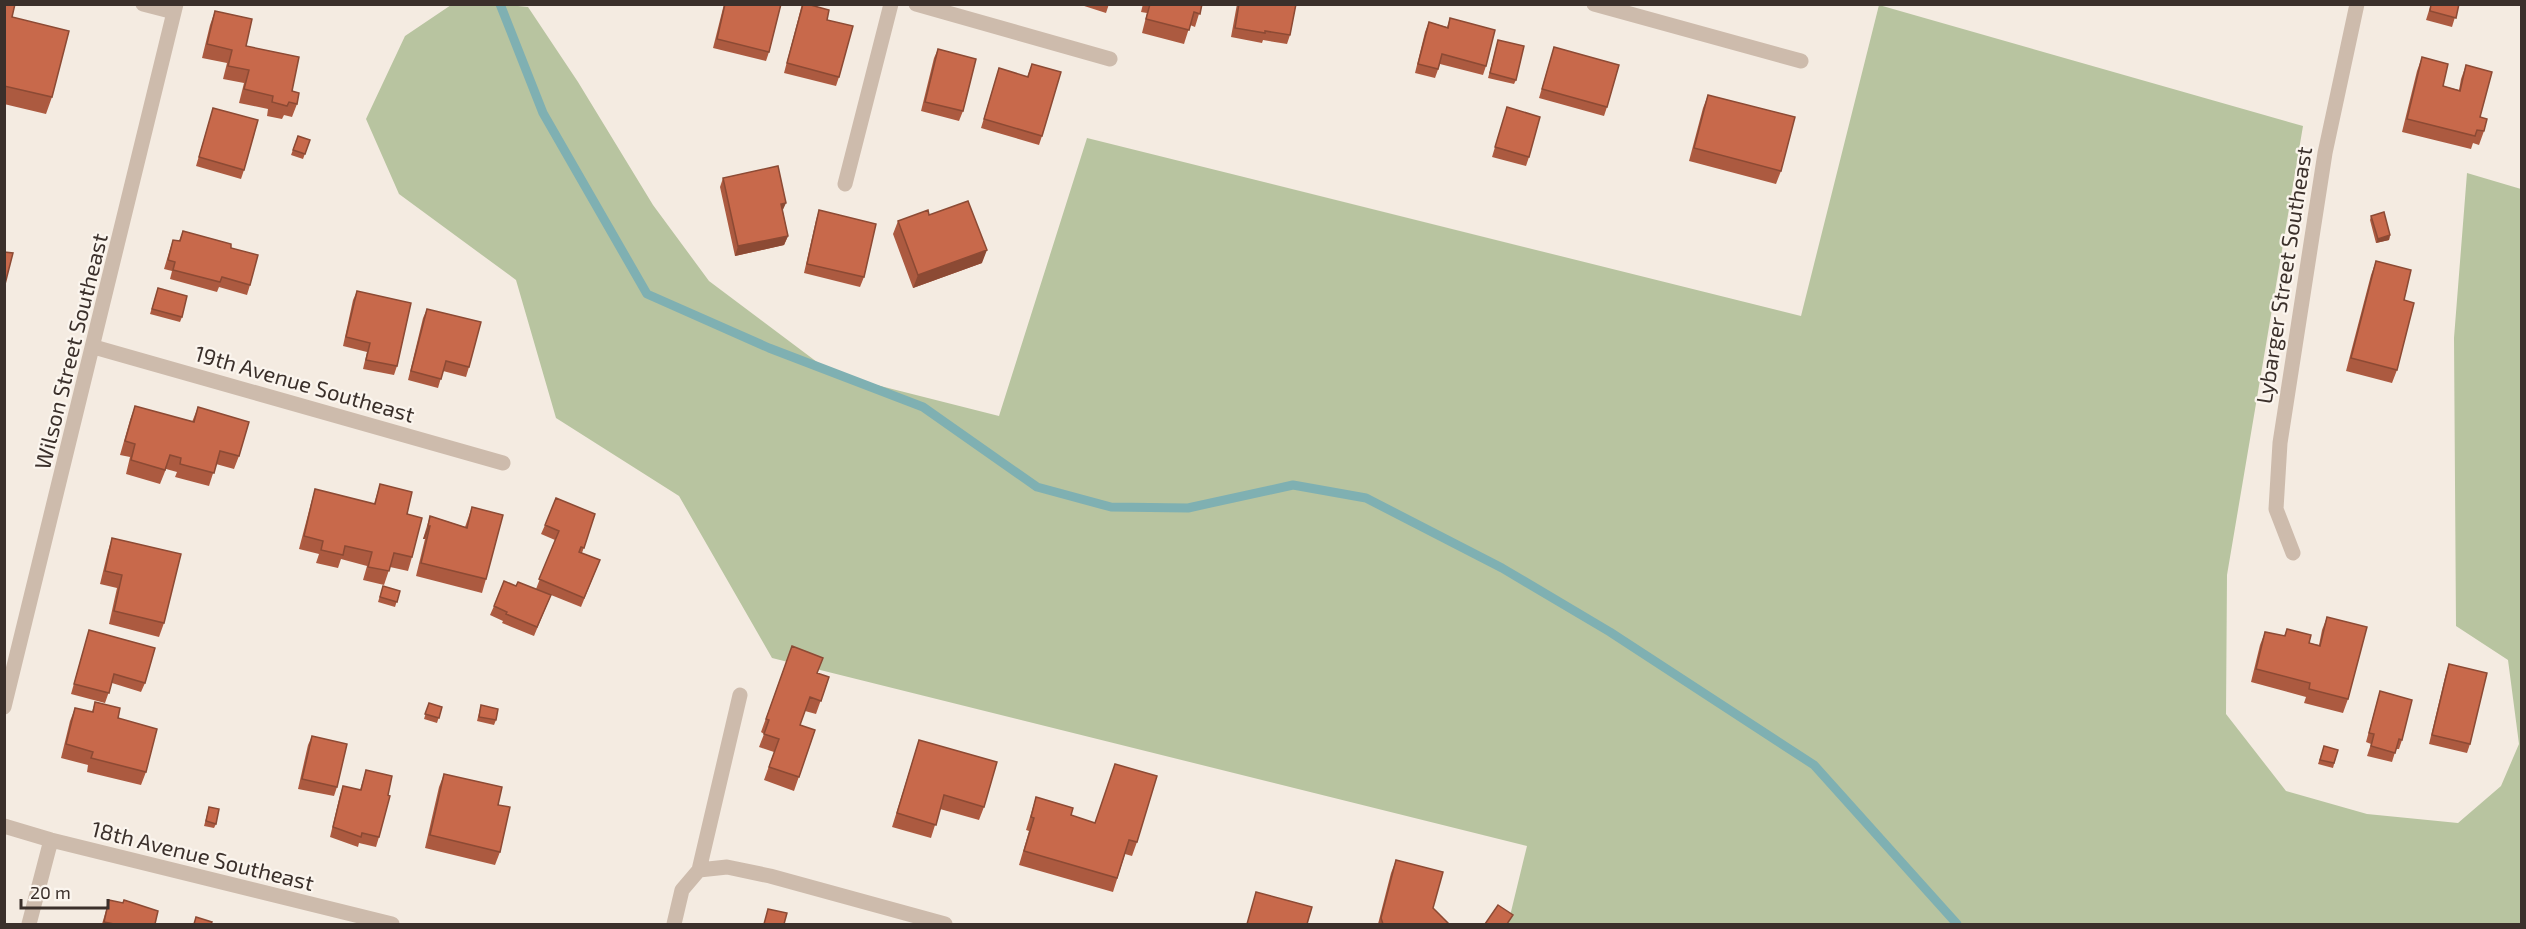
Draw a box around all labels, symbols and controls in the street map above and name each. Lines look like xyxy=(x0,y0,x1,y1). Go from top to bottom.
street label: Lybarger Street Southeast xyxy=(2250,145,2316,405)
street label: Wilson Street Southeast xyxy=(28,230,112,472)
street label: 19th Avenue Southeast xyxy=(192,339,418,427)
street label: 18th Avenue Southeast xyxy=(89,815,317,895)
scale bar xyxy=(21,872,108,910)
text: 20 m xyxy=(30,881,71,903)

